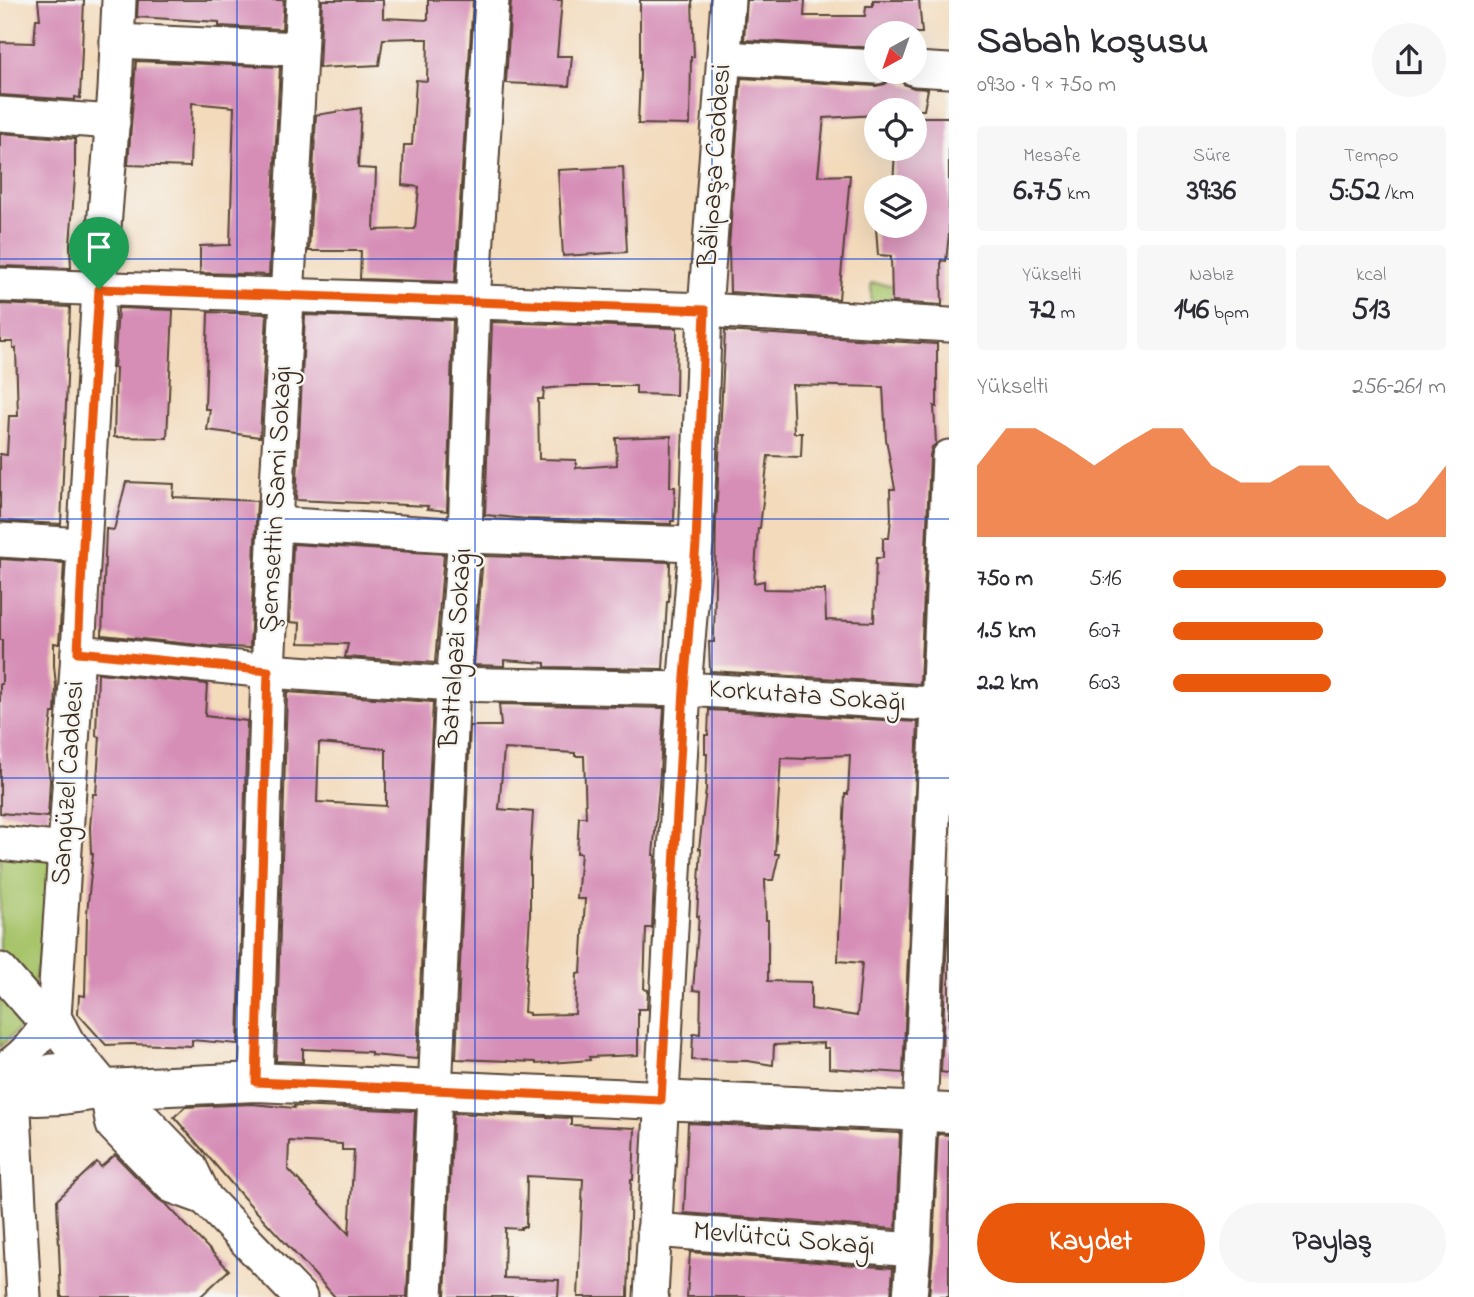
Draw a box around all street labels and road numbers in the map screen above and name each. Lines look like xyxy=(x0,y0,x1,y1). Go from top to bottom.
street label: Bâlipaşa Caddesi xyxy=(688,63,744,270)
street label: Şemsettin Sami Sokağı xyxy=(250,364,304,634)
street label: Battalgazi Sokağı xyxy=(429,546,484,751)
street label: Korkutata Sokağı xyxy=(707,670,907,724)
street label: Sangüzel Caddesi xyxy=(41,679,97,887)
street label: Mevlütcü Sokağı xyxy=(691,1212,877,1268)

